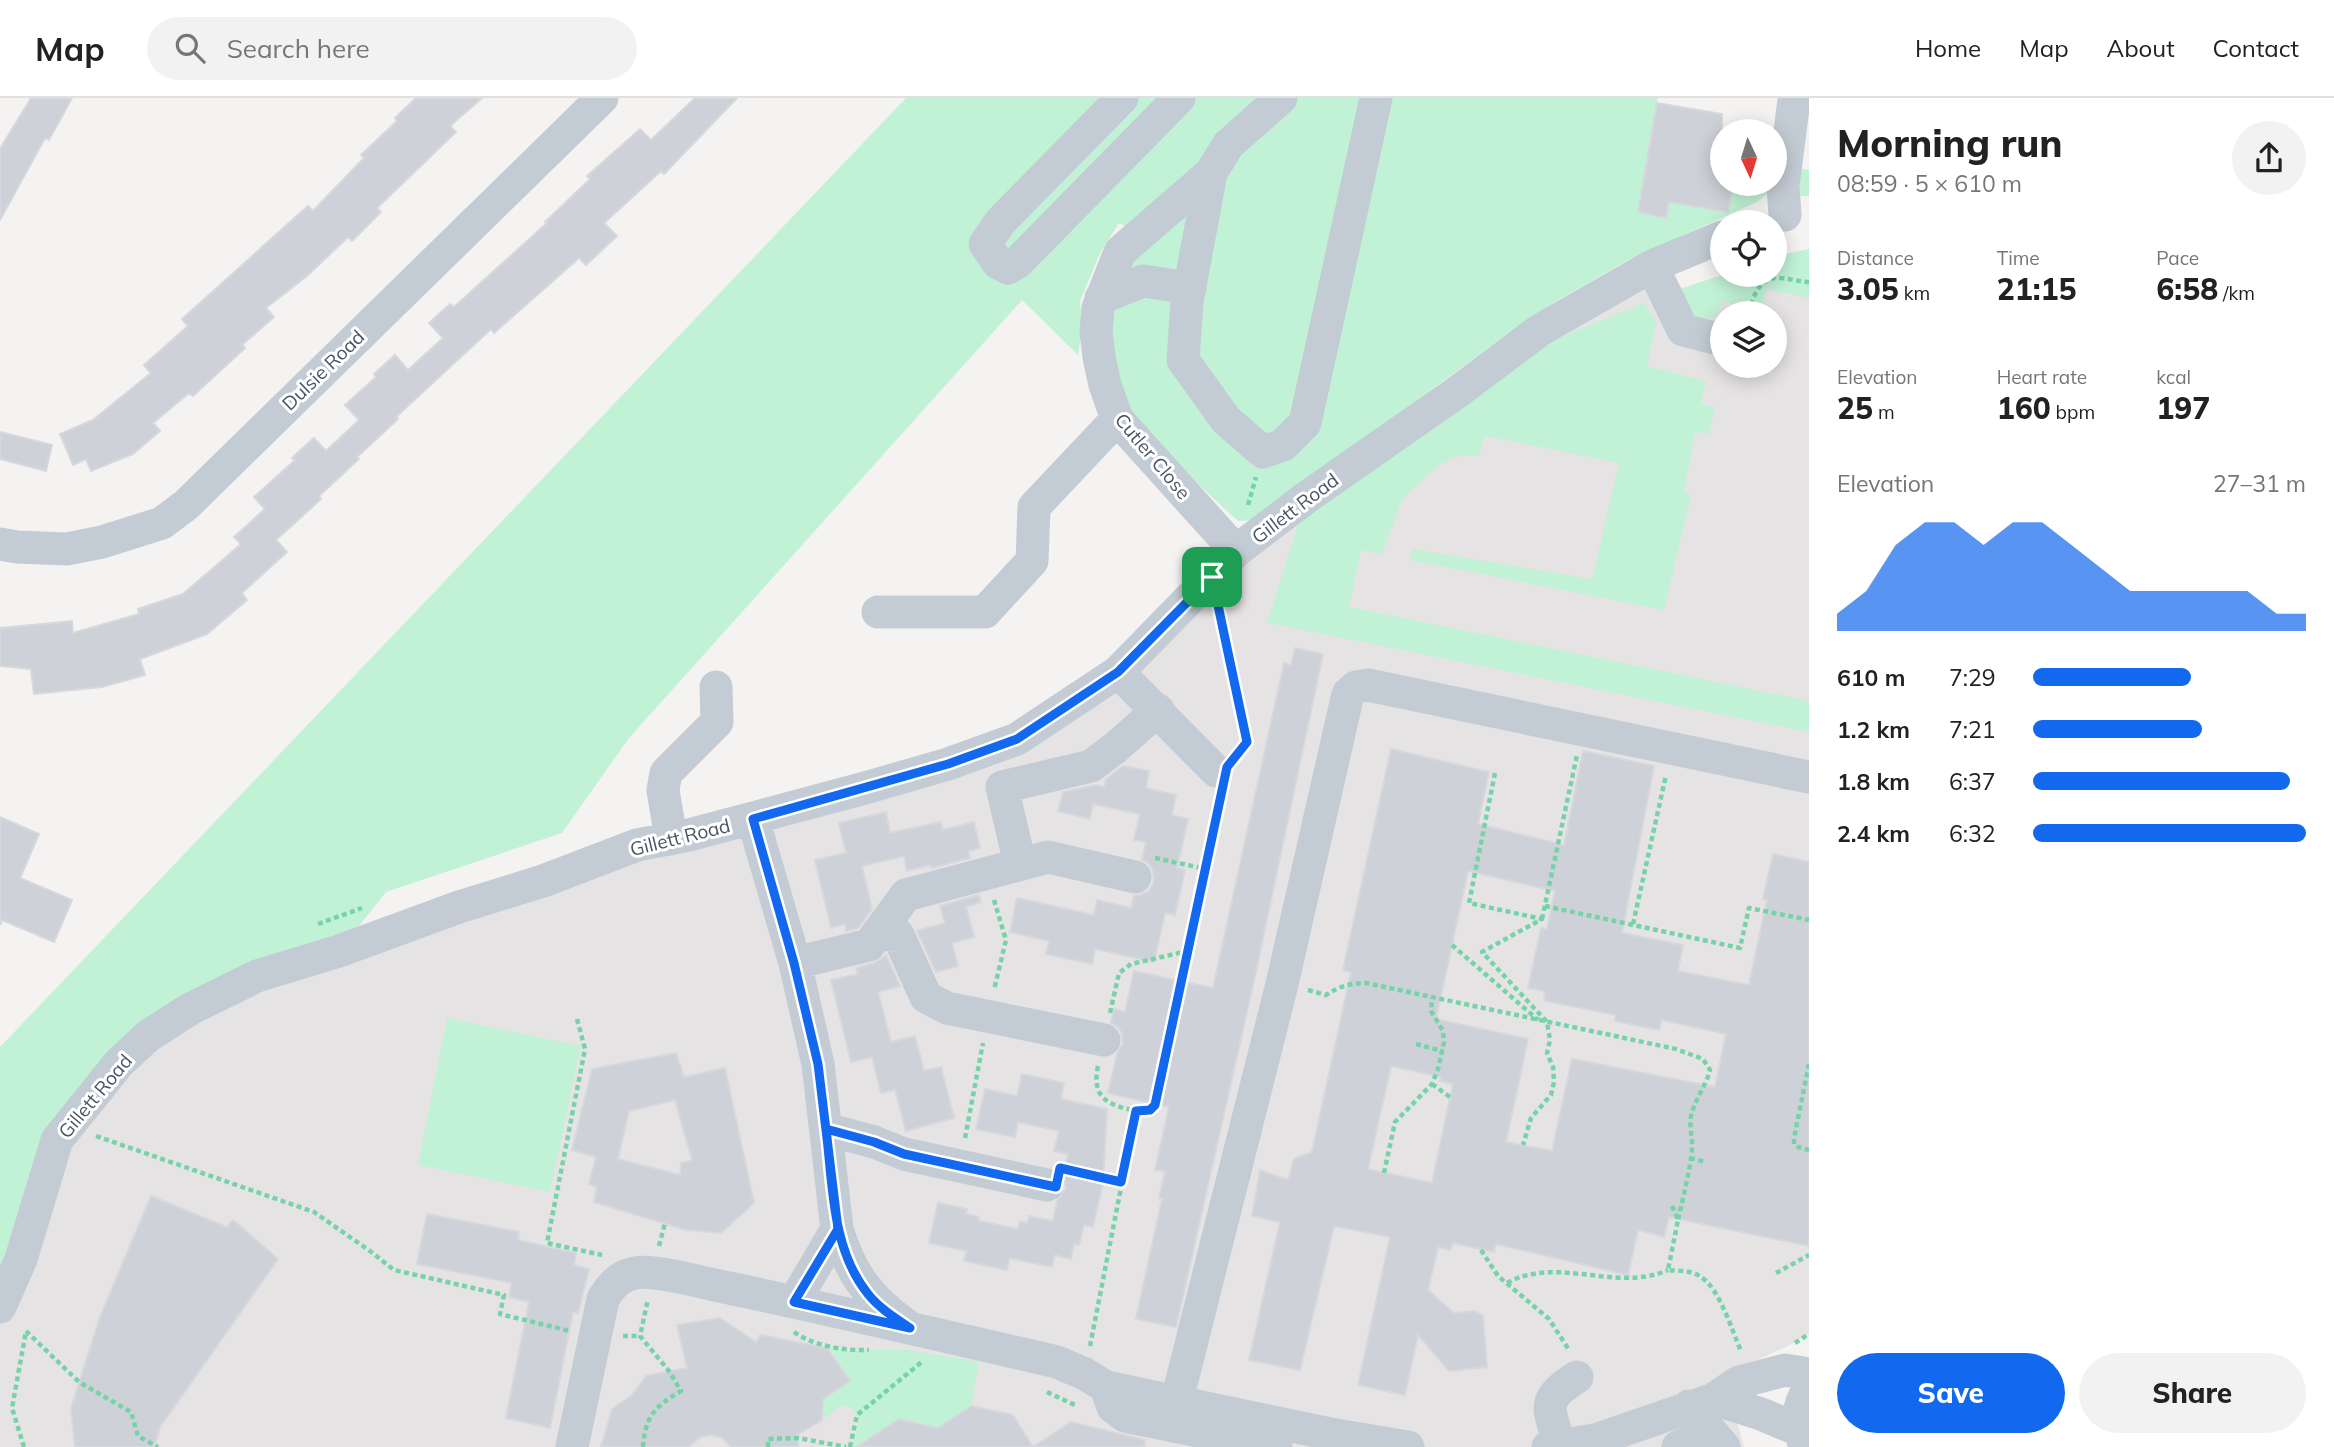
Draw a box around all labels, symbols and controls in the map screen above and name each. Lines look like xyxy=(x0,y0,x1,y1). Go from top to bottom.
search box xyxy=(147,17,637,80)
text: Map xyxy=(35,28,105,69)
icon: search xyxy=(171,29,209,67)
text: Search here xyxy=(227,32,370,65)
text: Home xyxy=(1915,33,1981,63)
text: Map xyxy=(2019,33,2069,63)
text: About xyxy=(2107,33,2175,63)
text: Contact xyxy=(2213,33,2299,63)
north arrow xyxy=(1710,119,1787,196)
map controls xyxy=(1710,119,1787,378)
text: Morning run xyxy=(1837,119,2063,167)
button: share xyxy=(2232,121,2306,195)
text: 08:59 · 5 × 610 m xyxy=(1837,169,2022,198)
button: locate xyxy=(1710,210,1787,287)
text: Distance xyxy=(1837,246,1914,270)
text: Time xyxy=(1997,246,2040,270)
text: Pace xyxy=(2156,246,2199,270)
text: 3.05 xyxy=(1837,270,1899,308)
text: 21:15 xyxy=(1997,270,2076,308)
text: 6:58 xyxy=(2156,270,2218,308)
text: km xyxy=(1899,281,1930,305)
text: /km xyxy=(2218,281,2255,305)
button: layers xyxy=(1710,301,1787,378)
street label: Dulsie Road xyxy=(277,325,369,415)
text: Elevation xyxy=(1837,365,1917,389)
text: Heart rate xyxy=(1997,365,2087,389)
text: kcal xyxy=(2156,365,2191,389)
text: 25 xyxy=(1837,389,1873,427)
text: 160 xyxy=(1997,389,2051,427)
text: 197 xyxy=(2156,389,2210,427)
text: m xyxy=(1873,400,1895,424)
text: bpm xyxy=(2051,400,2095,424)
street label: Cutler Close xyxy=(1110,408,1196,504)
street label: Gillett Road xyxy=(1247,468,1343,548)
text: Elevation xyxy=(1837,469,1934,498)
text: 27–31 m xyxy=(2213,469,2306,498)
pin xyxy=(1182,547,1242,607)
icon: arrive xyxy=(1193,558,1231,596)
text: 610 m xyxy=(1837,663,1905,692)
text: 7:29 xyxy=(1949,663,1996,692)
text: 1.2 km xyxy=(1837,715,1910,744)
text: 7:21 xyxy=(1949,715,1996,744)
text: 1.8 km xyxy=(1837,767,1910,796)
text: 6:37 xyxy=(1949,767,1996,796)
street label: Gillett Road xyxy=(627,813,733,861)
text: 2.4 km xyxy=(1837,819,1910,848)
text: 6:32 xyxy=(1949,819,1996,848)
street label: Gillett Road xyxy=(53,1049,137,1143)
button: Save xyxy=(1837,1353,2065,1433)
button: Share xyxy=(2079,1353,2306,1433)

